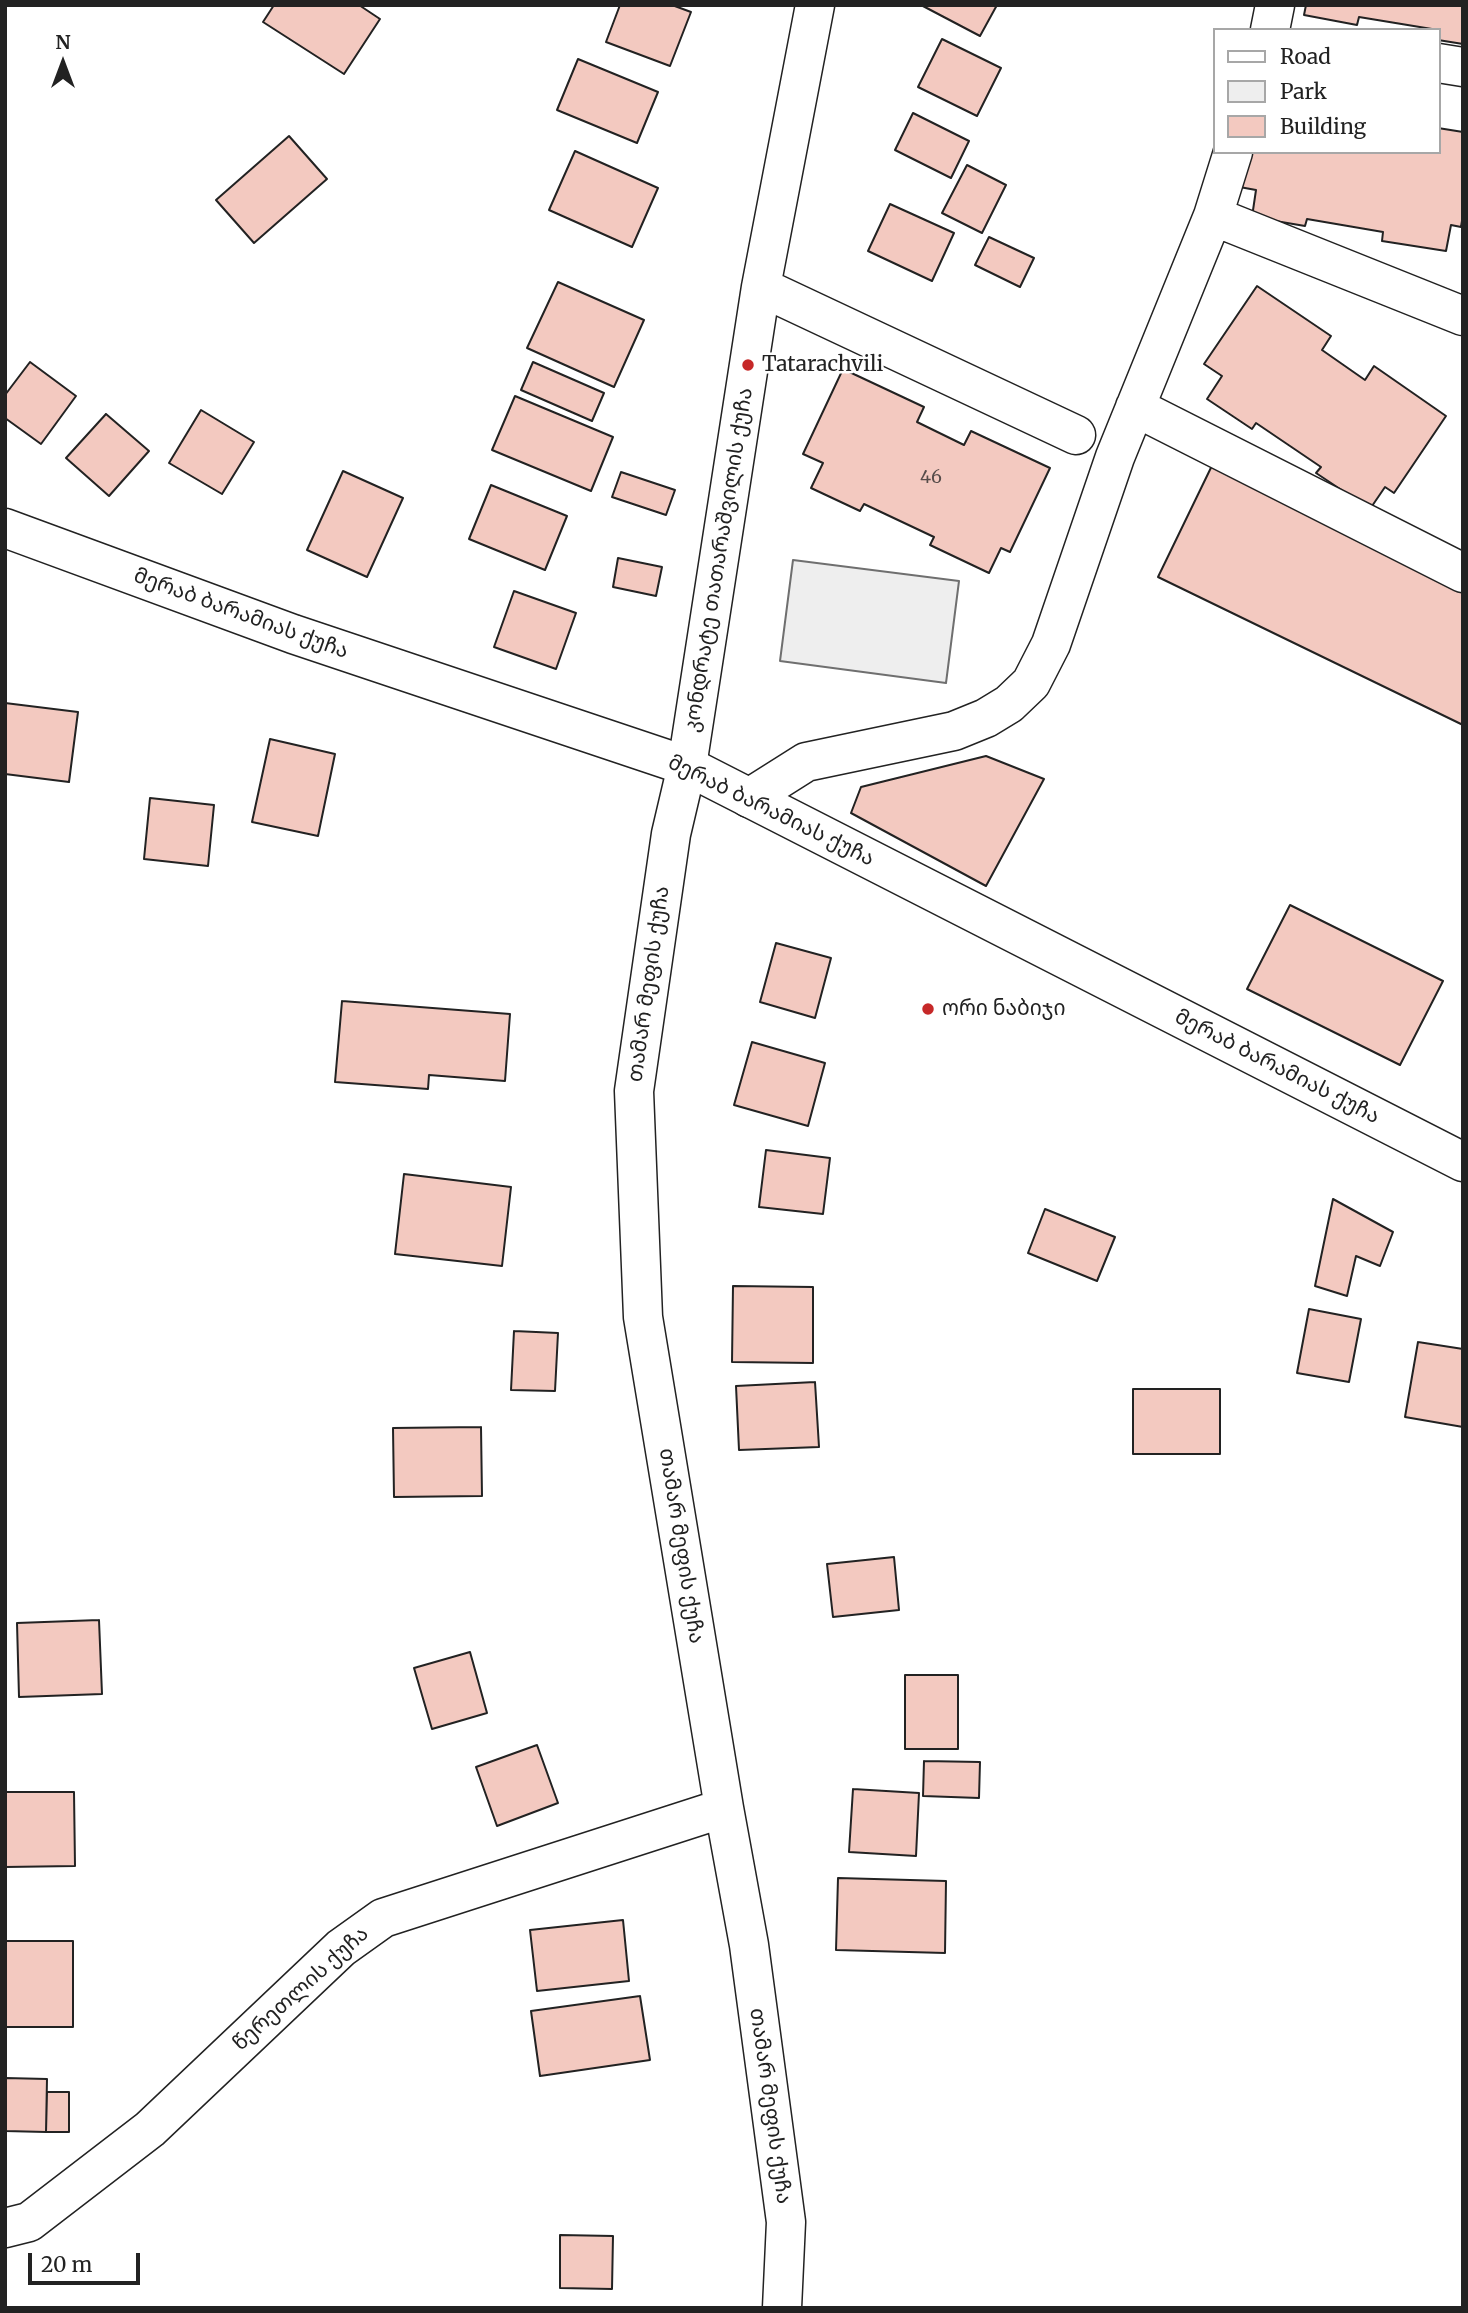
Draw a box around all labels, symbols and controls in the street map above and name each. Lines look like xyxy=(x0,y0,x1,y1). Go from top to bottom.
north arrow xyxy=(28,28,98,98)
legend xyxy=(1212,28,1440,154)
text: N xyxy=(55,30,71,54)
text: Road xyxy=(1280,43,1331,70)
text: Park xyxy=(1280,78,1327,105)
text: Building xyxy=(1280,113,1366,140)
place label: Tatarachvili xyxy=(762,352,883,378)
marker: Tatarachvili xyxy=(740,357,756,373)
street label: კონდრატე თათარაშვილის ქუჩა xyxy=(679,386,759,734)
house number: 46 xyxy=(920,467,942,489)
street label: მერაბ ბარამიას ქუჩა xyxy=(130,563,352,665)
street label: მერაბ ბარამიას ქუჩა xyxy=(664,750,878,872)
street label: თამარ მეფის ქუჩა xyxy=(623,884,675,1084)
place label: ორი ნაბიჯი xyxy=(942,996,1066,1022)
marker: ორი ნაბიჯი xyxy=(920,1001,936,1017)
street label: მერაბ ბარამიას ქუჩა xyxy=(1170,1004,1384,1130)
street label: თამარ მეფის ქუჩა xyxy=(653,1446,709,1646)
street label: წერეთლის ქუჩა xyxy=(228,1921,374,2057)
street label: თამარ მეფის ქუჩა xyxy=(744,2006,796,2206)
scale bar xyxy=(32,2240,144,2284)
text: 20 m xyxy=(41,2251,92,2278)

